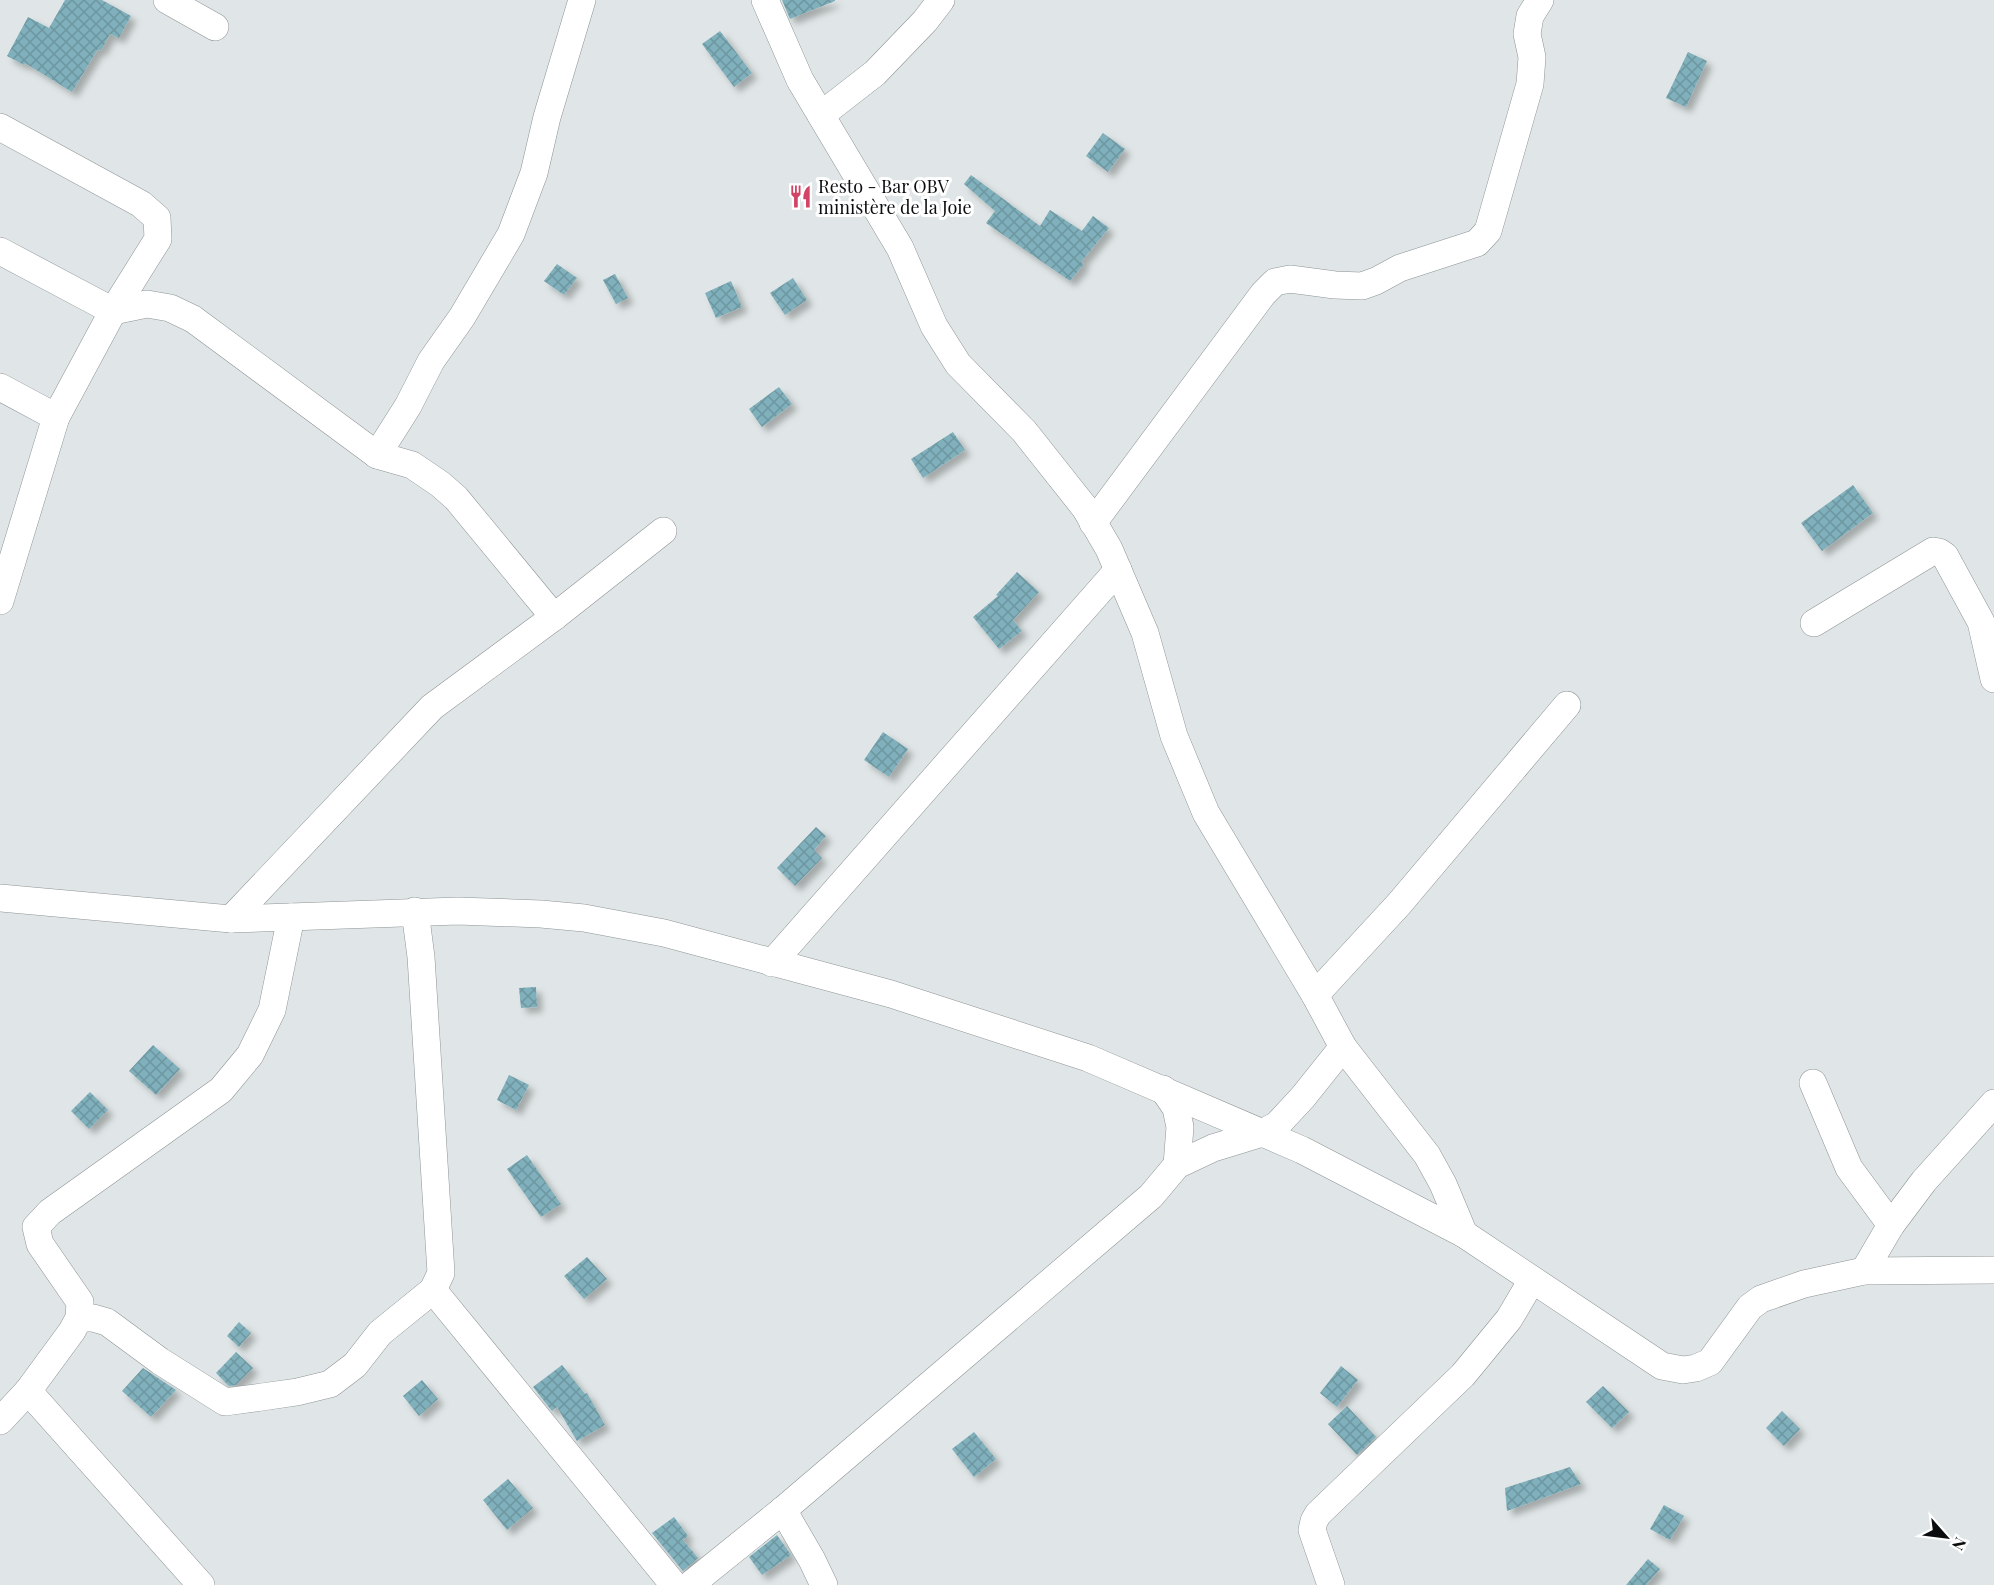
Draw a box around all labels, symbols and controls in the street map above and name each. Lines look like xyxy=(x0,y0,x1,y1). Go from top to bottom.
place label: Resto - Bar OBV ministère de la Joie xyxy=(818,174,972,219)
restaurant icon: Resto - Bar OBV ministère de la Joie xyxy=(787,183,813,209)
north arrow xyxy=(1916,1507,1976,1567)
text: N xyxy=(1947,1534,1972,1555)

